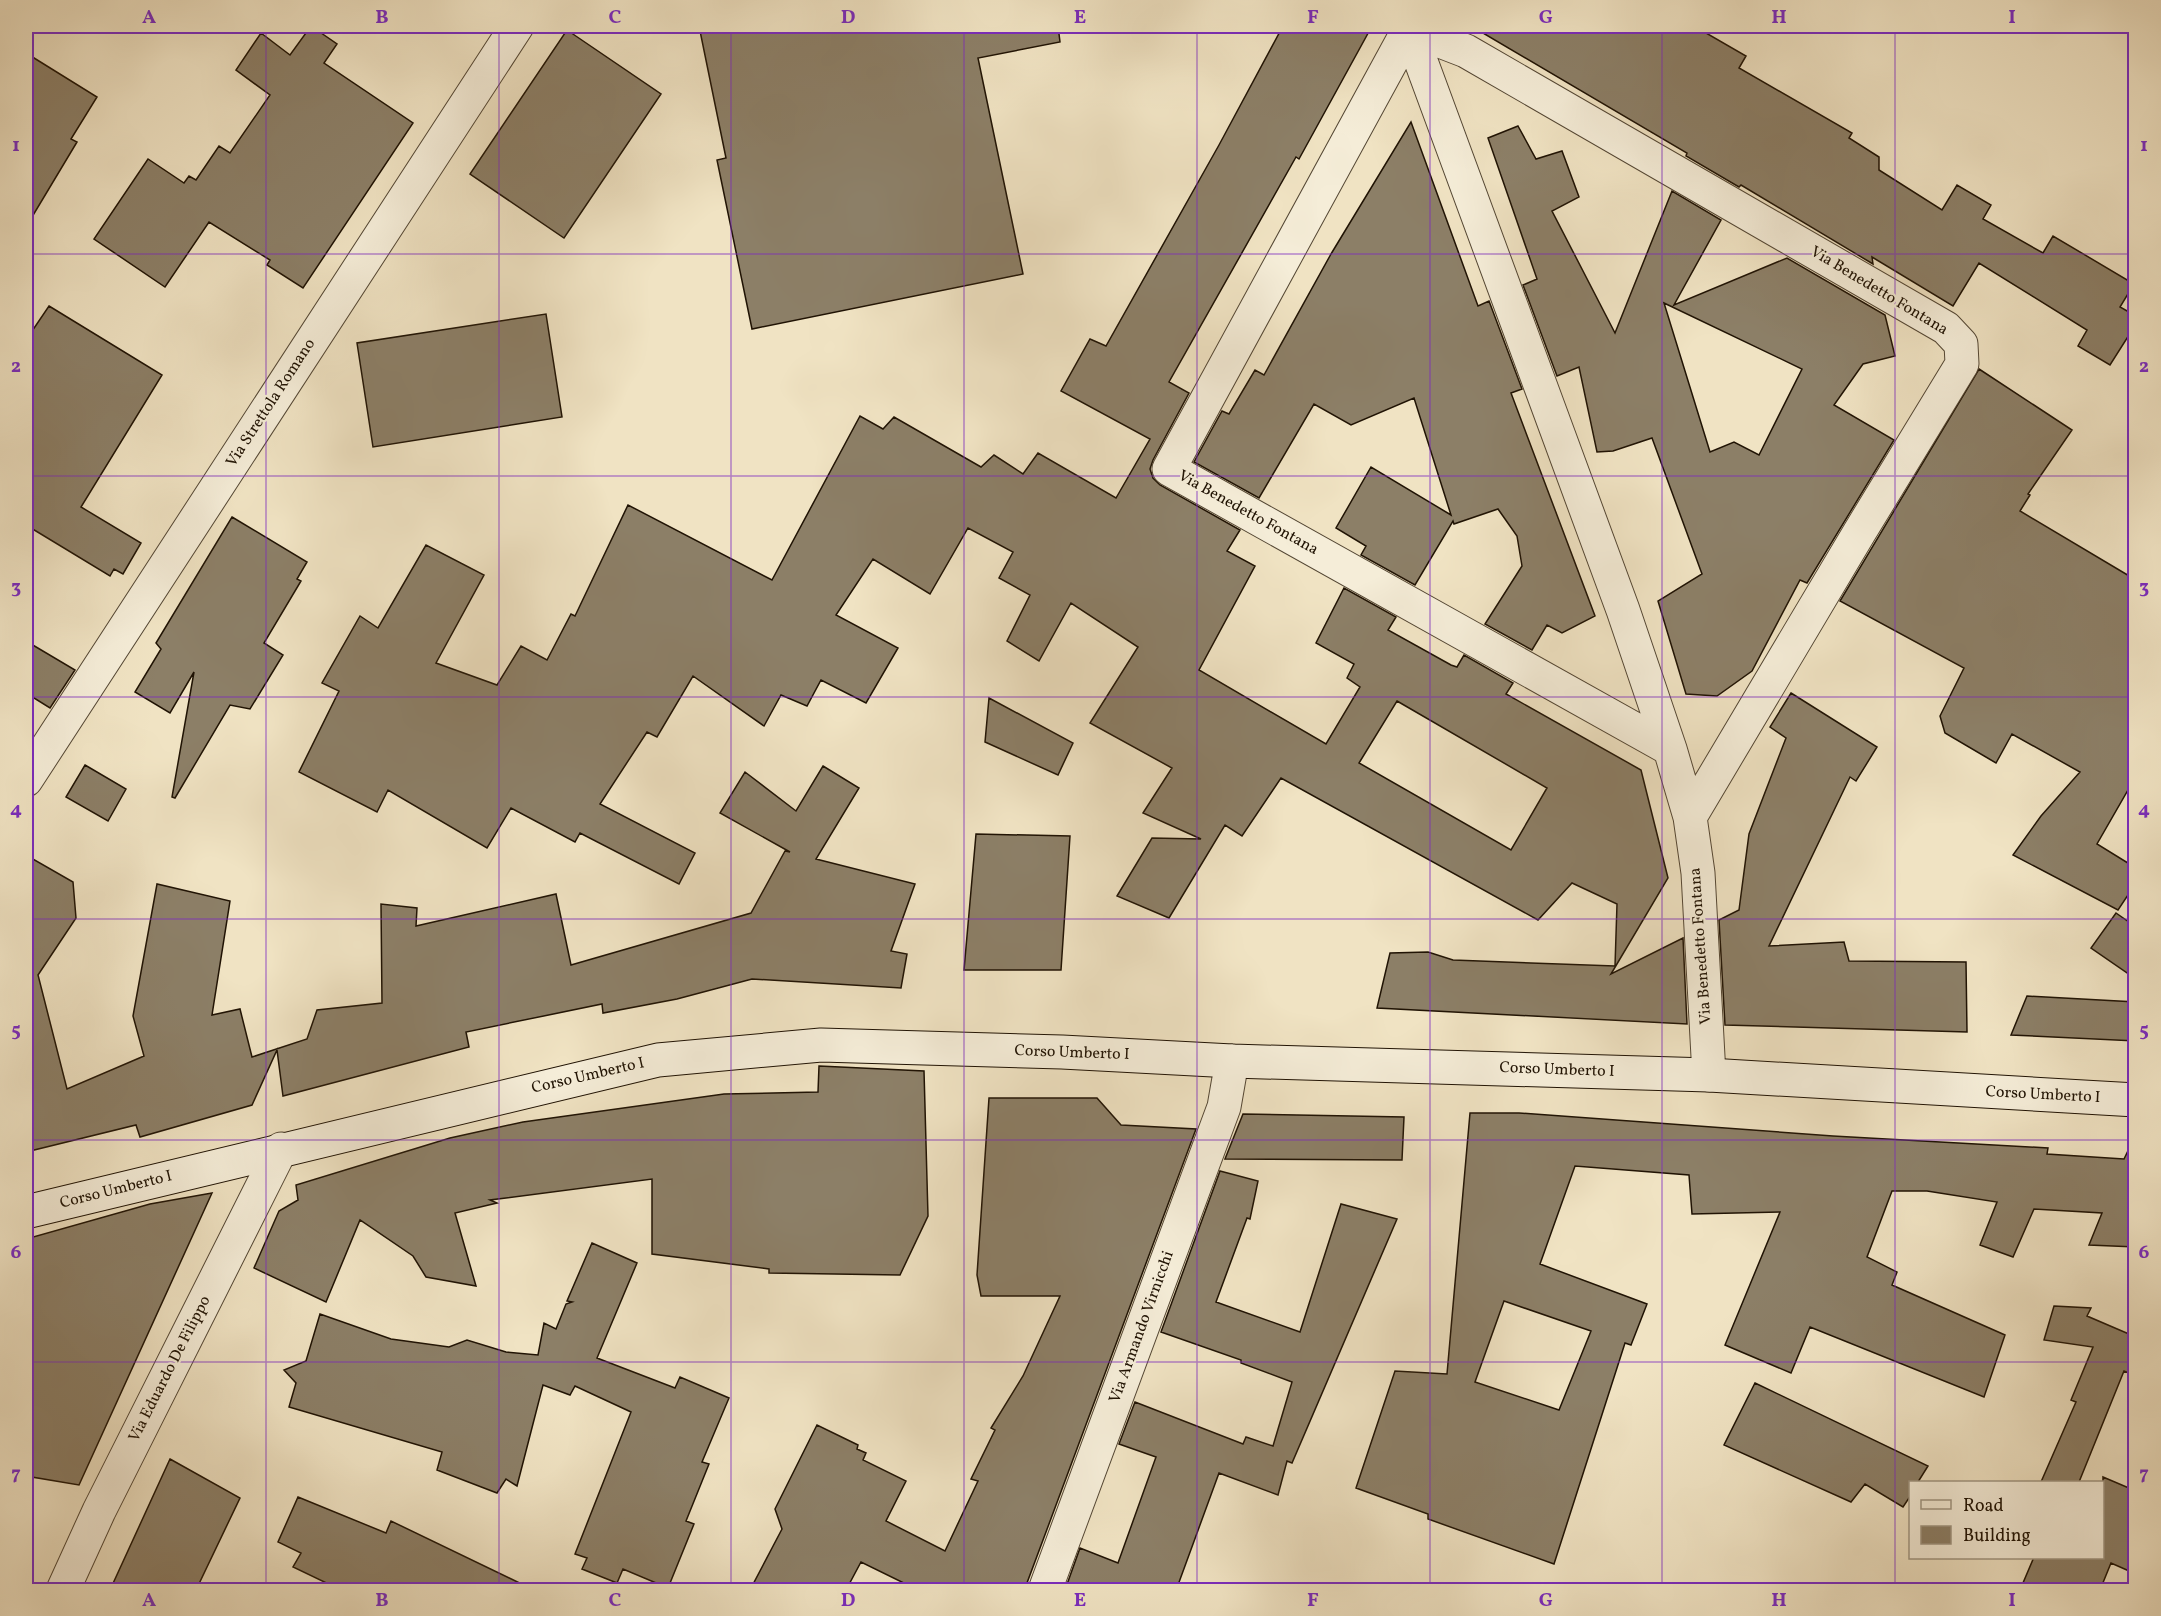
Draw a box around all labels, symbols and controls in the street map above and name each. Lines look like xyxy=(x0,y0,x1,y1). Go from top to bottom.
text: A xyxy=(142,4,156,32)
text: B xyxy=(375,4,389,32)
text: C xyxy=(609,4,622,32)
text: D xyxy=(841,4,855,32)
text: E xyxy=(1074,4,1086,32)
text: F xyxy=(1307,4,1319,32)
text: G xyxy=(1539,4,1553,32)
text: H xyxy=(1771,4,1787,32)
text: I xyxy=(2008,4,2016,32)
text: 1 xyxy=(12,132,20,160)
text: 1 xyxy=(2140,132,2148,160)
street label: Via Benedetto Fontana xyxy=(1806,241,1952,341)
street label: Via Strettola Romano xyxy=(221,334,321,472)
text: 2 xyxy=(11,353,21,381)
text: 2 xyxy=(2139,353,2149,381)
street label: Via Benedetto Fontana xyxy=(1174,465,1322,561)
text: 3 xyxy=(11,574,21,602)
text: 3 xyxy=(2139,574,2149,602)
text: 4 xyxy=(10,796,22,824)
text: 4 xyxy=(2138,796,2150,824)
street label: Via Benedetto Fontana xyxy=(1685,867,1717,1025)
text: 5 xyxy=(11,1017,21,1045)
text: 5 xyxy=(2139,1017,2149,1045)
street label: Corso Umberto I xyxy=(1014,1040,1130,1066)
street label: Corso Umberto I xyxy=(529,1052,647,1100)
street label: Corso Umberto I xyxy=(1499,1057,1615,1083)
street label: Corso Umberto I xyxy=(1985,1081,2101,1109)
street label: Corso Umberto I xyxy=(58,1165,174,1215)
text: 6 xyxy=(11,1239,22,1267)
text: 6 xyxy=(2139,1239,2150,1267)
street label: Via Armando Virnicchi xyxy=(1104,1248,1180,1406)
street label: Via Eduardo De Filippo xyxy=(124,1292,216,1446)
text: 7 xyxy=(11,1460,21,1488)
text: 7 xyxy=(2139,1460,2149,1488)
legend xyxy=(1909,1481,2104,1559)
text: Road xyxy=(1963,1494,2004,1519)
text: Building xyxy=(1963,1524,2031,1549)
text: A xyxy=(142,1587,156,1615)
text: B xyxy=(375,1587,389,1615)
text: C xyxy=(609,1587,622,1615)
text: D xyxy=(841,1587,855,1615)
text: E xyxy=(1074,1587,1086,1615)
text: F xyxy=(1307,1587,1319,1615)
text: G xyxy=(1539,1587,1553,1615)
text: H xyxy=(1771,1587,1787,1615)
text: I xyxy=(2008,1587,2016,1615)

